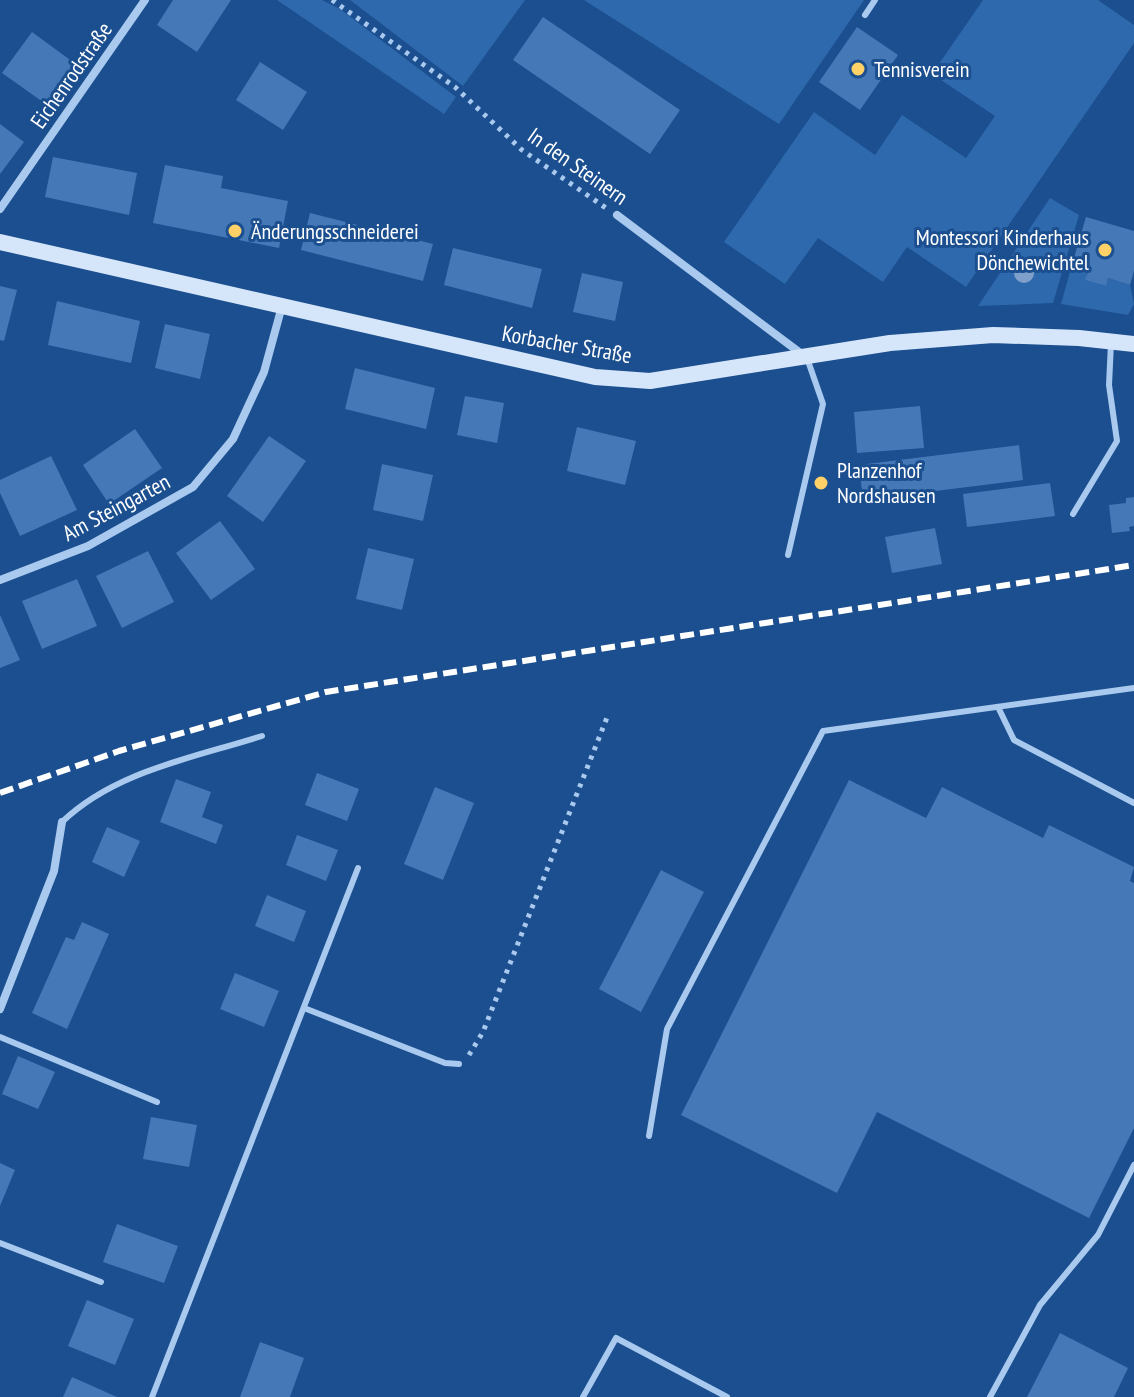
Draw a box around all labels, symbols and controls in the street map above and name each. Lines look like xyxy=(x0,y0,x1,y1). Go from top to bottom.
street label: Eichenrodstraße xyxy=(24,16,118,134)
place label: Tennisverein xyxy=(874,55,969,83)
marker: Tennisverein xyxy=(849,60,867,78)
street label: In den Steinern xyxy=(522,121,634,211)
place label: Änderungsschneiderei xyxy=(251,217,419,245)
marker: Änderungsschneiderei xyxy=(226,222,244,240)
place label: Montessori Kinderhaus Dönchewichtel xyxy=(916,223,1090,276)
marker: Montessori Kinderhaus Dönchewichtel xyxy=(1096,241,1114,259)
street label: Korbacher Straße xyxy=(500,319,634,369)
place label: Planzenhof Nordshausen xyxy=(837,456,936,509)
street label: Am Steingarten xyxy=(57,467,175,547)
marker: Planzenhof Nordshausen xyxy=(812,474,830,492)

